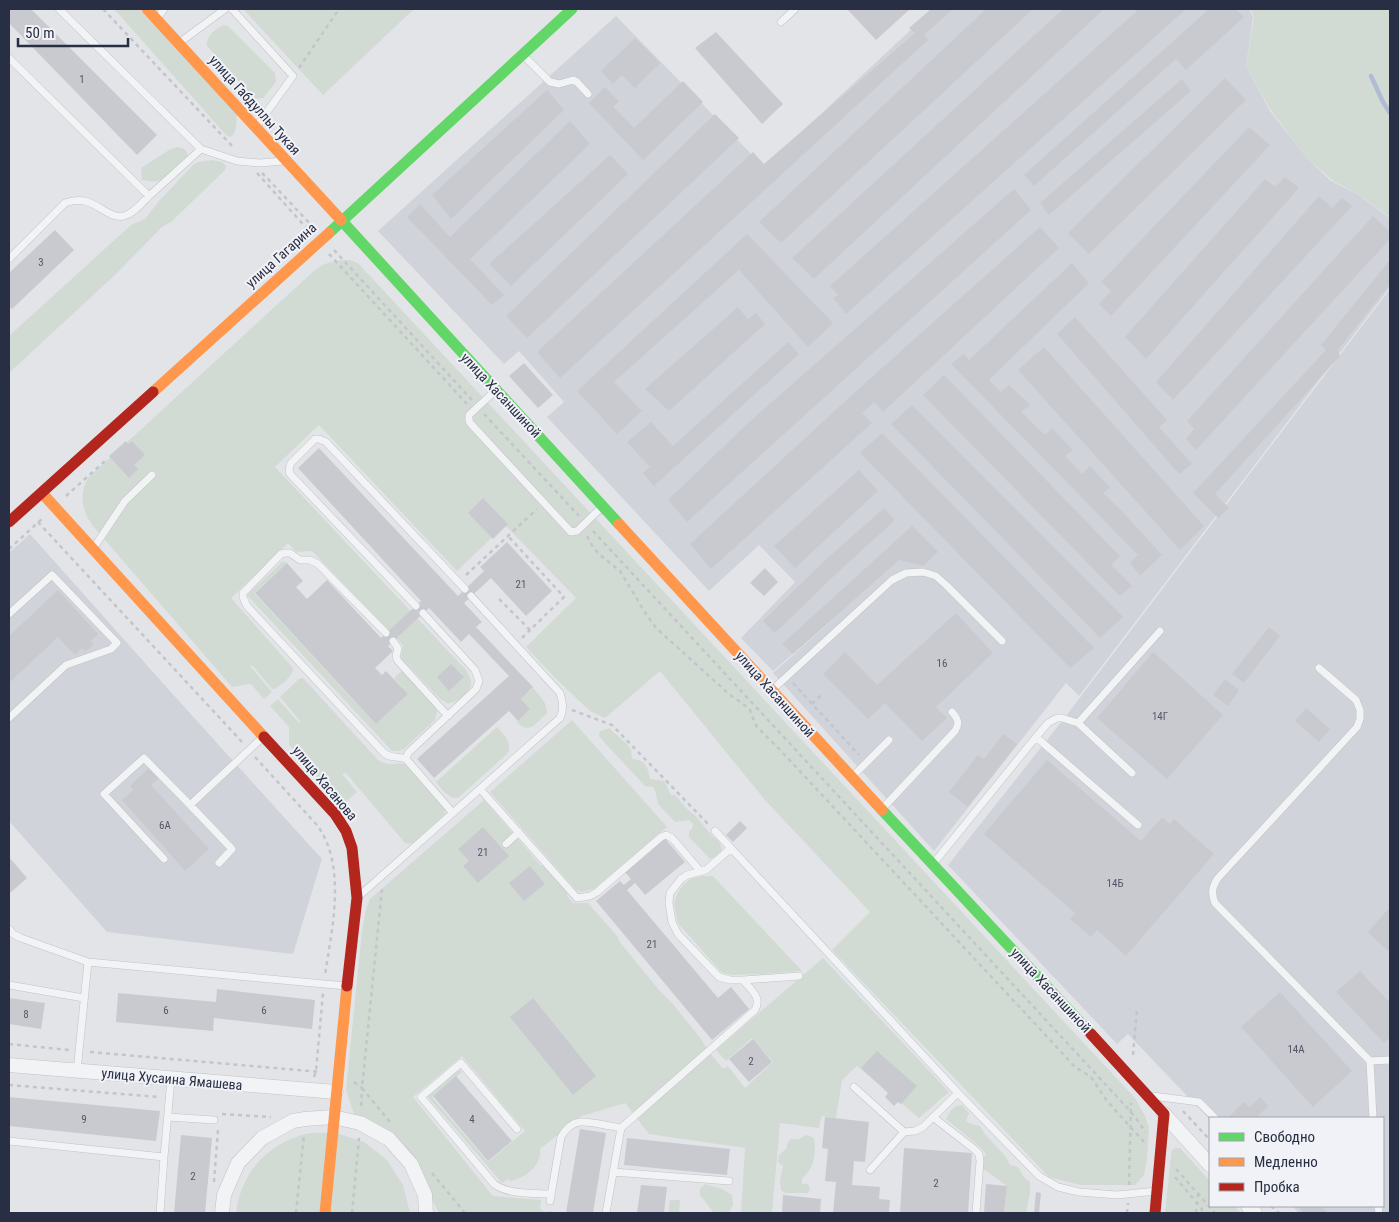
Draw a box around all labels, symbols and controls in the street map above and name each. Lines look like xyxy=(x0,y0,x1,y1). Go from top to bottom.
scale bar xyxy=(18,15,128,47)
text: 50 m xyxy=(25,24,55,42)
street label: улица Габдуллы Тукая xyxy=(206,52,304,158)
house number: 1 xyxy=(79,73,85,86)
street label: улица Гагарина xyxy=(243,219,319,291)
house number: 3 xyxy=(38,256,44,269)
street label: улица Хасаншиной xyxy=(458,349,544,441)
house number: 21 xyxy=(516,578,526,591)
street label: улица Хасаншиной xyxy=(732,648,818,740)
house number: 16 xyxy=(937,657,947,670)
house number: 14Г xyxy=(1152,710,1168,723)
street label: улица Хасанова xyxy=(289,742,361,824)
house number: 6А xyxy=(159,819,172,832)
house number: 21 xyxy=(478,846,488,859)
house number: 14Б xyxy=(1107,877,1123,890)
house number: 21 xyxy=(647,938,657,951)
street label: улица Хасаншиной xyxy=(1008,944,1094,1036)
house number: 6 xyxy=(163,1004,169,1017)
house number: 6 xyxy=(261,1004,267,1017)
house number: 8 xyxy=(23,1008,29,1021)
house number: 14А xyxy=(1287,1043,1305,1056)
house number: 2 xyxy=(748,1055,754,1068)
street label: улица Хусаина Ямашева xyxy=(101,1065,243,1093)
house number: 9 xyxy=(81,1113,87,1126)
house number: 4 xyxy=(469,1113,475,1126)
legend xyxy=(1209,1117,1384,1207)
text: Свободно xyxy=(1254,1128,1315,1146)
text: Медленно xyxy=(1254,1153,1318,1171)
house number: 2 xyxy=(190,1170,196,1183)
house number: 2 xyxy=(933,1177,939,1190)
text: Пробка xyxy=(1254,1178,1300,1196)

